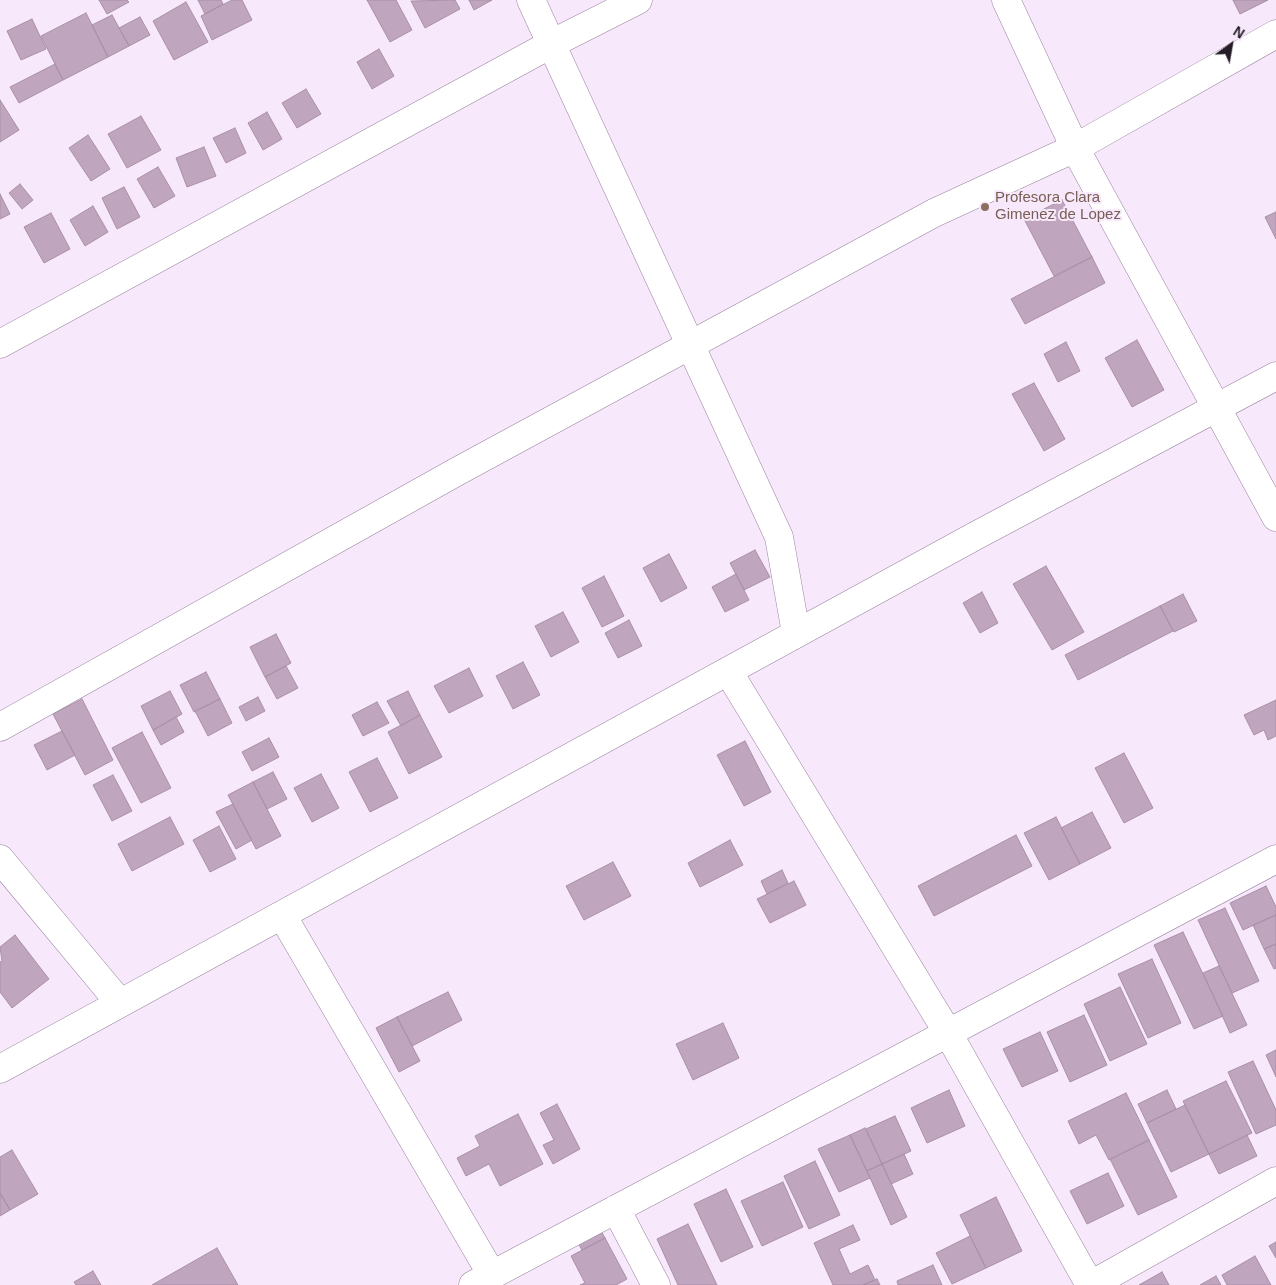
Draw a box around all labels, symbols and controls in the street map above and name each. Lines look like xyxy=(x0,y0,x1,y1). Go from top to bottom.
north arrow xyxy=(1206,20,1256,70)
text: N xyxy=(1230,23,1247,42)
place label: Profesora Clara Gimenez de Lopez xyxy=(995,189,1121,224)
marker: Profesora Clara Gimenez de Lopez xyxy=(979,201,991,213)

